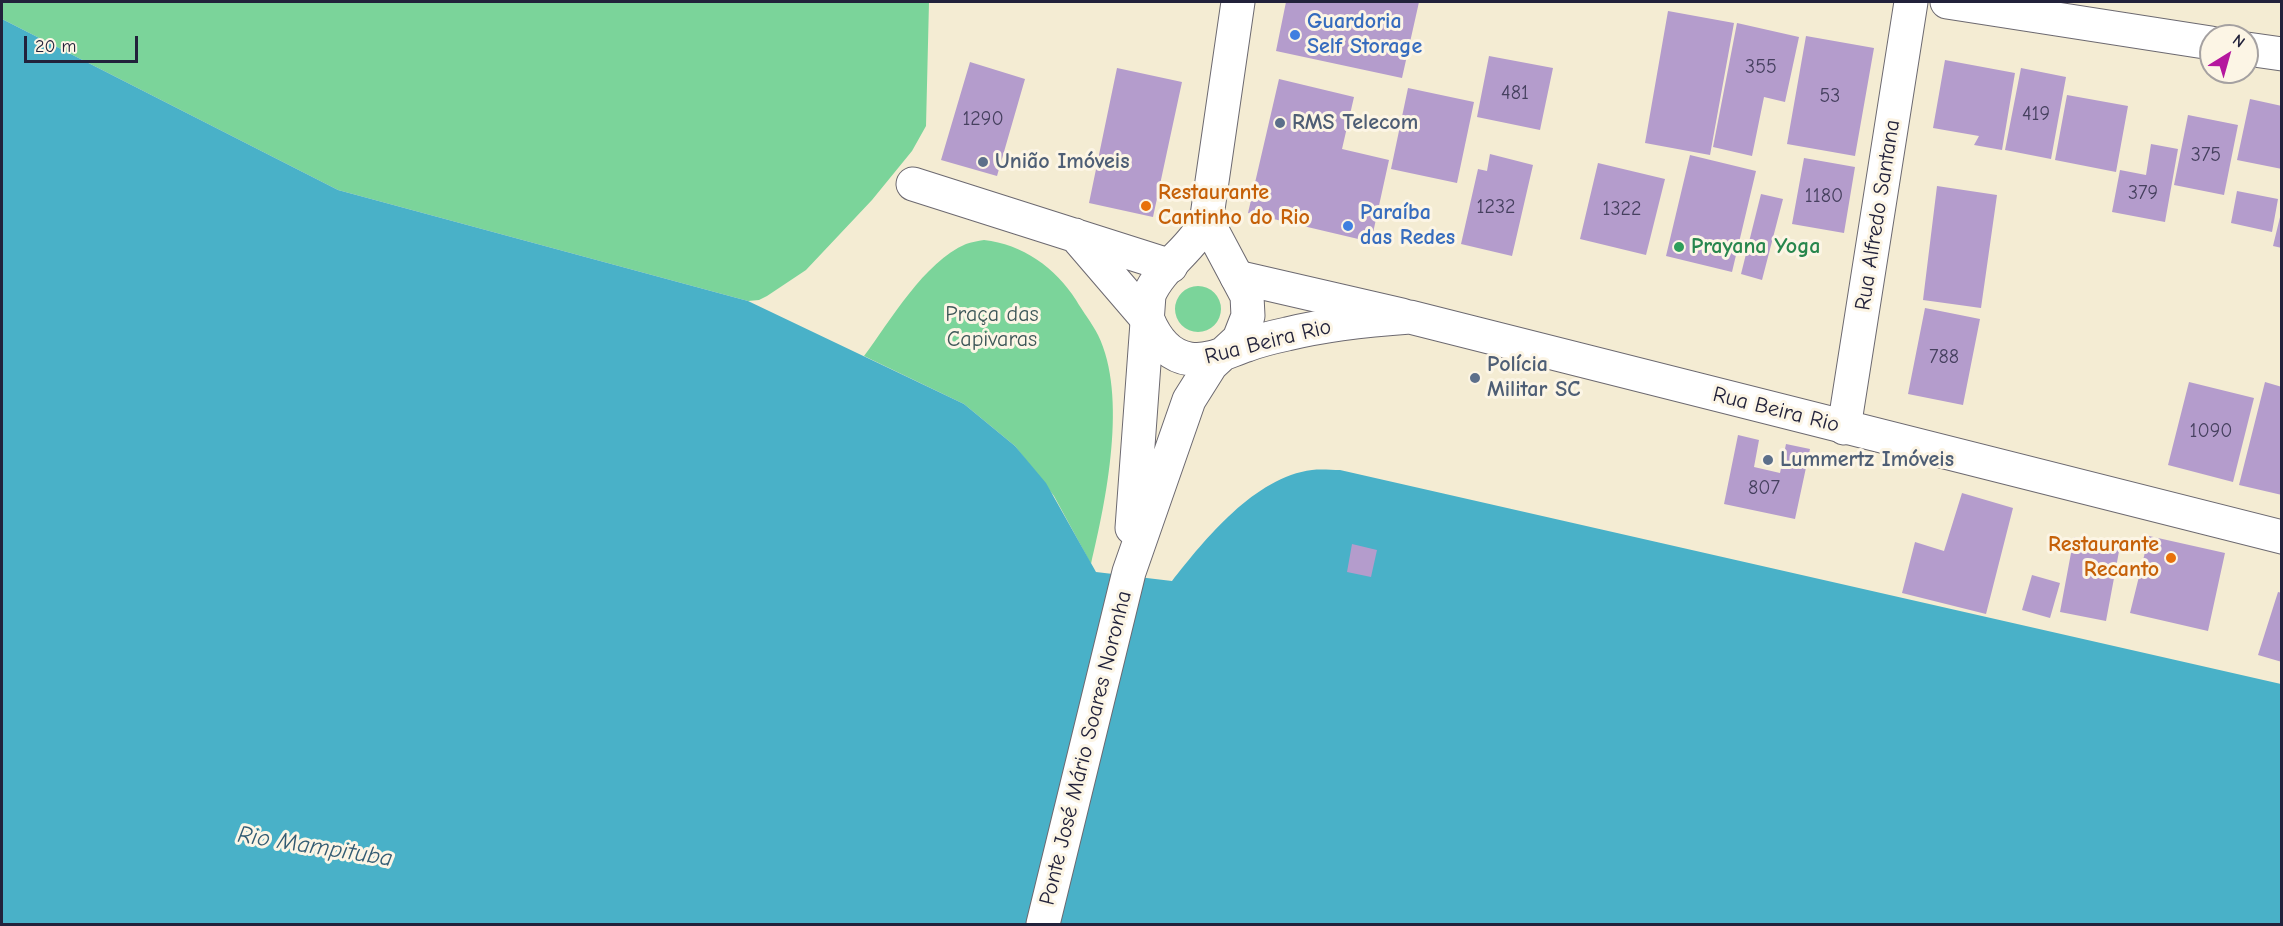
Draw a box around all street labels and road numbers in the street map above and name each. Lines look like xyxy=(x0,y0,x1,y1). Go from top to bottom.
street label: Rua Alfredo Santana xyxy=(1850,118,1906,312)
street label: Rua Beira Rio xyxy=(1202,314,1334,370)
street label: Rua Beira Rio xyxy=(1710,382,1842,438)
street label: Ponte José Mário Soares Noronha xyxy=(1034,588,1138,908)

